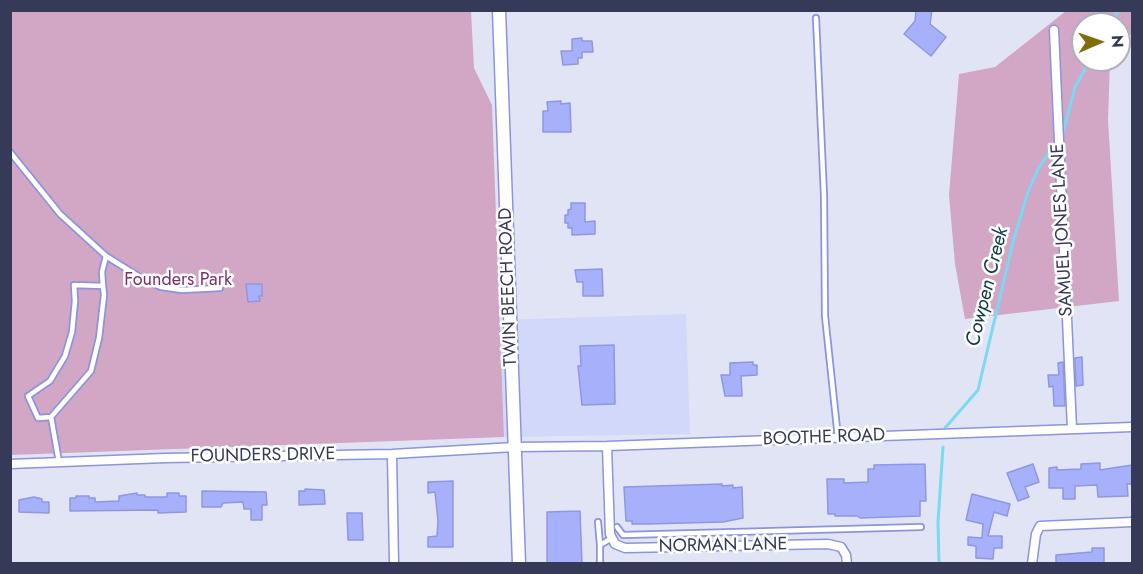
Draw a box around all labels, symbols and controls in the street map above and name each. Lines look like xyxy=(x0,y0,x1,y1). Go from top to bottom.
north arrow xyxy=(1071,12,1131,72)
text: N xyxy=(1106,35,1129,48)
street label: SAMUEL JONES LANE xyxy=(1048,143,1078,317)
street label: TWIN BEECH ROAD xyxy=(495,207,523,367)
water label: Cowpen Creek xyxy=(962,225,1014,349)
park label: Founders Park xyxy=(124,270,232,292)
street label: BOOTHE ROAD xyxy=(762,425,886,451)
street label: FOUNDERS DRIVE xyxy=(191,444,335,468)
street label: NORMAN LANE xyxy=(659,534,787,558)

